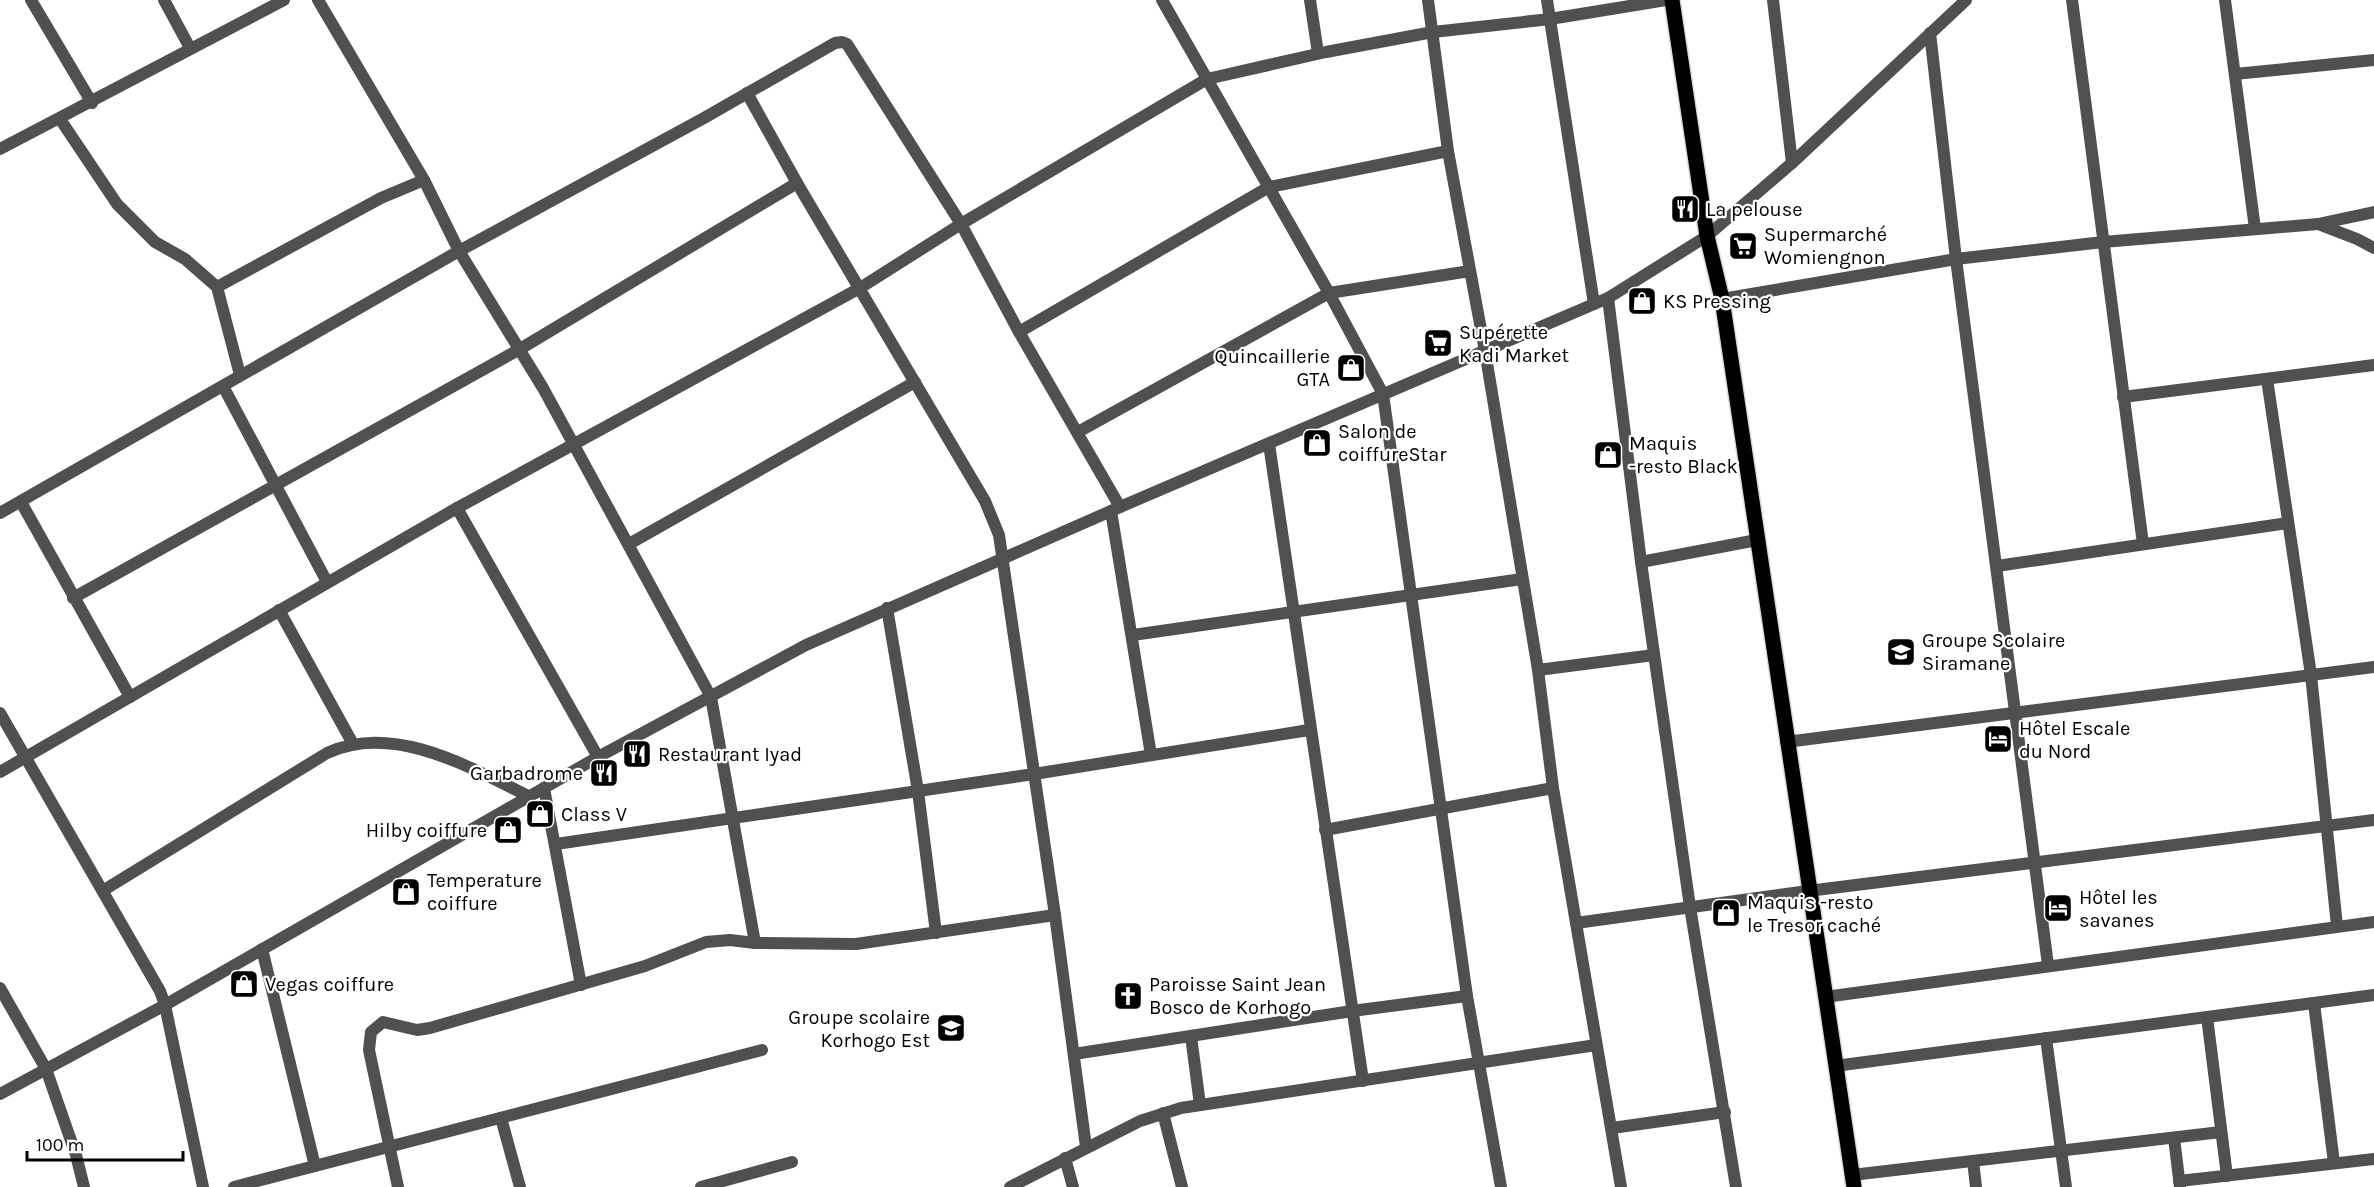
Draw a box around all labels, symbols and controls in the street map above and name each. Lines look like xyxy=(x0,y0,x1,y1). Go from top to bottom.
restaurant icon: La pelouse xyxy=(1669,193,1701,225)
place label: La pelouse xyxy=(1706,198,1803,221)
place label: Supermarché Womiengnon xyxy=(1764,223,1887,269)
supermarket icon: Supermarché Womiengnon xyxy=(1727,230,1759,262)
shop icon: KS Pressing xyxy=(1626,285,1658,317)
place label: KS Pressing xyxy=(1663,290,1771,313)
place label: Supérette Kadi Market xyxy=(1459,321,1569,367)
supermarket icon: Supérette Kadi Market xyxy=(1422,327,1454,359)
place label: Quincaillerie GTA xyxy=(1215,345,1330,391)
shop icon: Quincaillerie GTA xyxy=(1335,352,1367,384)
place label: Salon de coiffureStar xyxy=(1338,420,1447,466)
shop icon: Salon de coiffureStar xyxy=(1301,427,1333,459)
place label: Maquis -resto Black xyxy=(1629,432,1738,478)
shop icon: Maquis -resto Black xyxy=(1592,439,1624,471)
place label: Groupe Scolaire Siramane xyxy=(1922,629,2065,675)
school or university icon: Groupe Scolaire Siramane xyxy=(1885,636,1917,668)
place label: Hôtel Escale du Nord xyxy=(2019,717,2130,763)
hotel icon: Hôtel Escale du Nord xyxy=(1982,723,2014,755)
restaurant icon: Restaurant Iyad xyxy=(621,738,653,770)
place label: Restaurant Iyad xyxy=(658,743,802,766)
restaurant icon: Garbadrome xyxy=(588,757,620,789)
place label: Garbadrome xyxy=(470,762,583,785)
shop icon: Class V xyxy=(524,798,556,830)
place label: Class V xyxy=(561,803,627,826)
shop icon: Hilby coiffure xyxy=(492,814,524,846)
place label: Hilby coiffure xyxy=(366,819,487,842)
place label: Temperature coiffure xyxy=(427,869,542,915)
shop icon: Temperature coiffure xyxy=(390,876,422,908)
place label: Hôtel les savanes xyxy=(2079,886,2158,932)
place label: Maquis -resto le Tresor caché xyxy=(1747,891,1881,937)
hotel icon: Hôtel les savanes xyxy=(2042,892,2074,924)
shop icon: Maquis -resto le Tresor caché xyxy=(1710,897,1742,929)
shop icon: Vegas coiffure xyxy=(228,968,260,1000)
place label: Vegas coiffure xyxy=(265,973,394,996)
place label: Paroisse Saint Jean Bosco de Korhogo xyxy=(1149,973,1326,1019)
church icon: Paroisse Saint Jean Bosco de Korhogo xyxy=(1112,980,1144,1012)
place label: Groupe scolaire Korhogo Est xyxy=(788,1006,930,1052)
school or university icon: Groupe scolaire Korhogo Est xyxy=(935,1012,967,1044)
scale bar xyxy=(27,1124,183,1162)
text: 100 m xyxy=(36,1134,84,1156)

